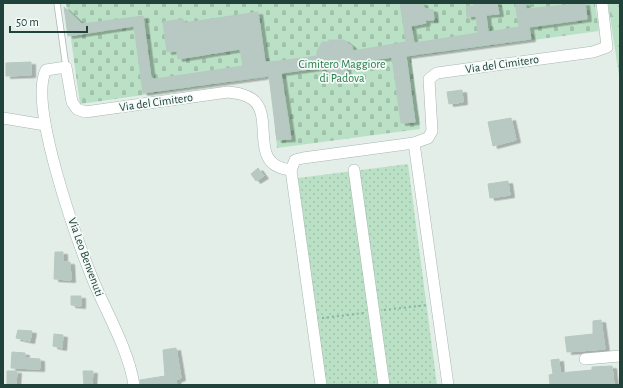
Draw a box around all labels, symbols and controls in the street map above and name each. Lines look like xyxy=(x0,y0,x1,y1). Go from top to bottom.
scale bar xyxy=(10,8,87,34)
text: 50 m xyxy=(16,16,39,28)
street label: Via del Cimitero xyxy=(464,53,540,75)
park label: Cimitero Maggiore di Padova xyxy=(298,58,386,84)
street label: Via del Cimitero xyxy=(118,91,194,113)
street label: Via Leo Benvenuti xyxy=(66,216,106,298)

